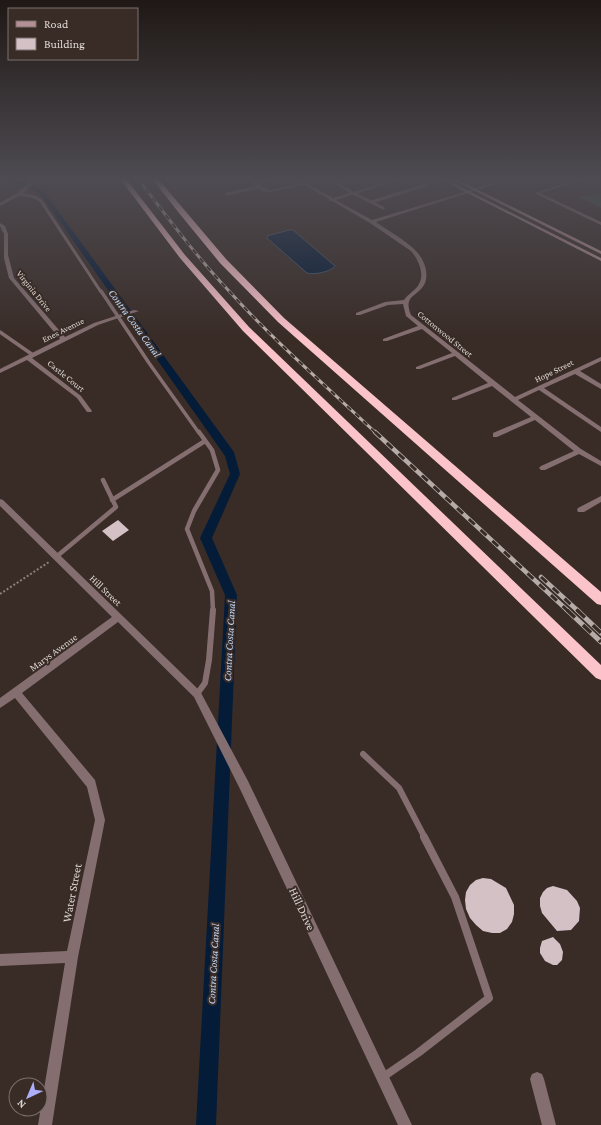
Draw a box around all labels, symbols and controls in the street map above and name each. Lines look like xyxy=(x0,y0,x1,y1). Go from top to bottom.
legend xyxy=(8,8,138,60)
text: Road xyxy=(44,17,69,31)
text: Building xyxy=(44,37,85,51)
street label: Virginia Drive xyxy=(14,269,54,313)
water label: Contra Costa Canal xyxy=(106,287,164,359)
street label: Cottonwood Street xyxy=(415,309,475,360)
street label: Enes Avenue xyxy=(40,316,86,344)
street label: Hope Street xyxy=(533,357,576,385)
street label: Castle Court xyxy=(46,358,87,395)
street label: Hill Street xyxy=(88,573,124,609)
water label: Contra Costa Canal xyxy=(221,600,237,682)
street label: Marys Avenue xyxy=(27,631,80,673)
street label: Water Street xyxy=(59,861,85,924)
street label: Hill Drive xyxy=(286,885,318,933)
water label: Contra Costa Canal xyxy=(205,923,221,1005)
north arrow xyxy=(8,1077,48,1117)
text: N xyxy=(14,1097,28,1111)

